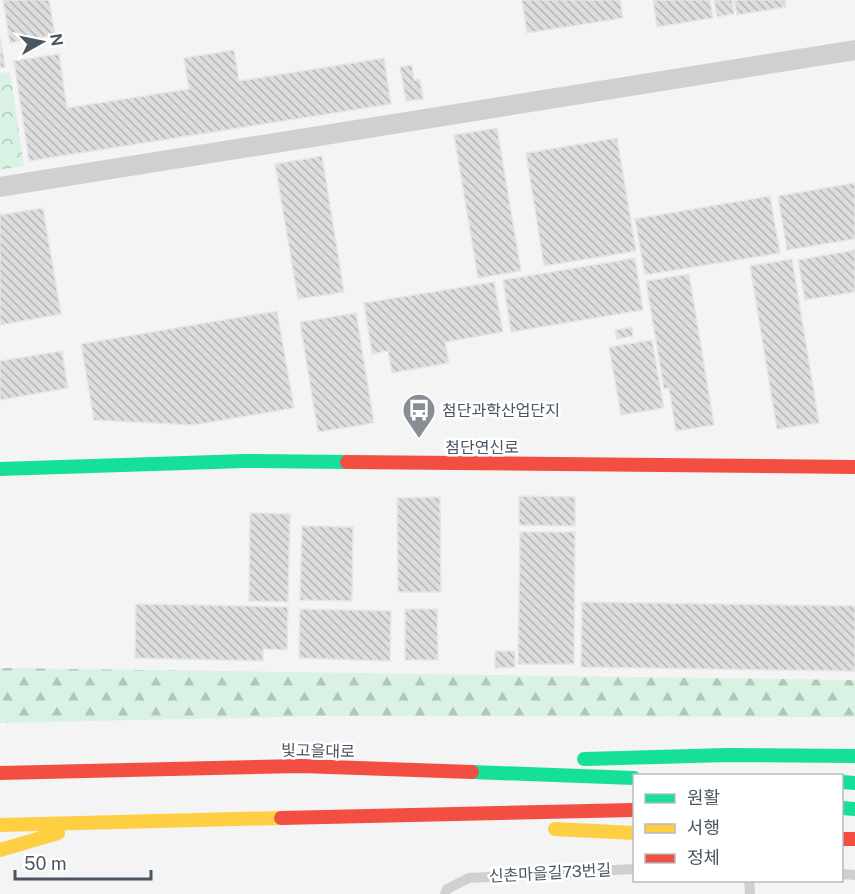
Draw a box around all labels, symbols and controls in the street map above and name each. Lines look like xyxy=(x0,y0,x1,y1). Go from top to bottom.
north arrow xyxy=(12,12,72,72)
text: N xyxy=(46,32,67,47)
bus stop icon: 첨단과학산업단지 xyxy=(401,392,437,439)
place label: 첨단과학산업단지 xyxy=(442,401,560,420)
street label: 첨단연신로 xyxy=(445,438,519,457)
street label: 빛고을대로 xyxy=(281,741,355,761)
legend xyxy=(633,774,843,882)
text: 원활 xyxy=(687,787,720,808)
text: 서행 xyxy=(687,817,720,838)
scale bar xyxy=(15,843,152,881)
text: 정체 xyxy=(687,847,720,868)
text: 50 m xyxy=(24,853,67,874)
street label: 신촌마을길73번길 xyxy=(488,860,612,886)

